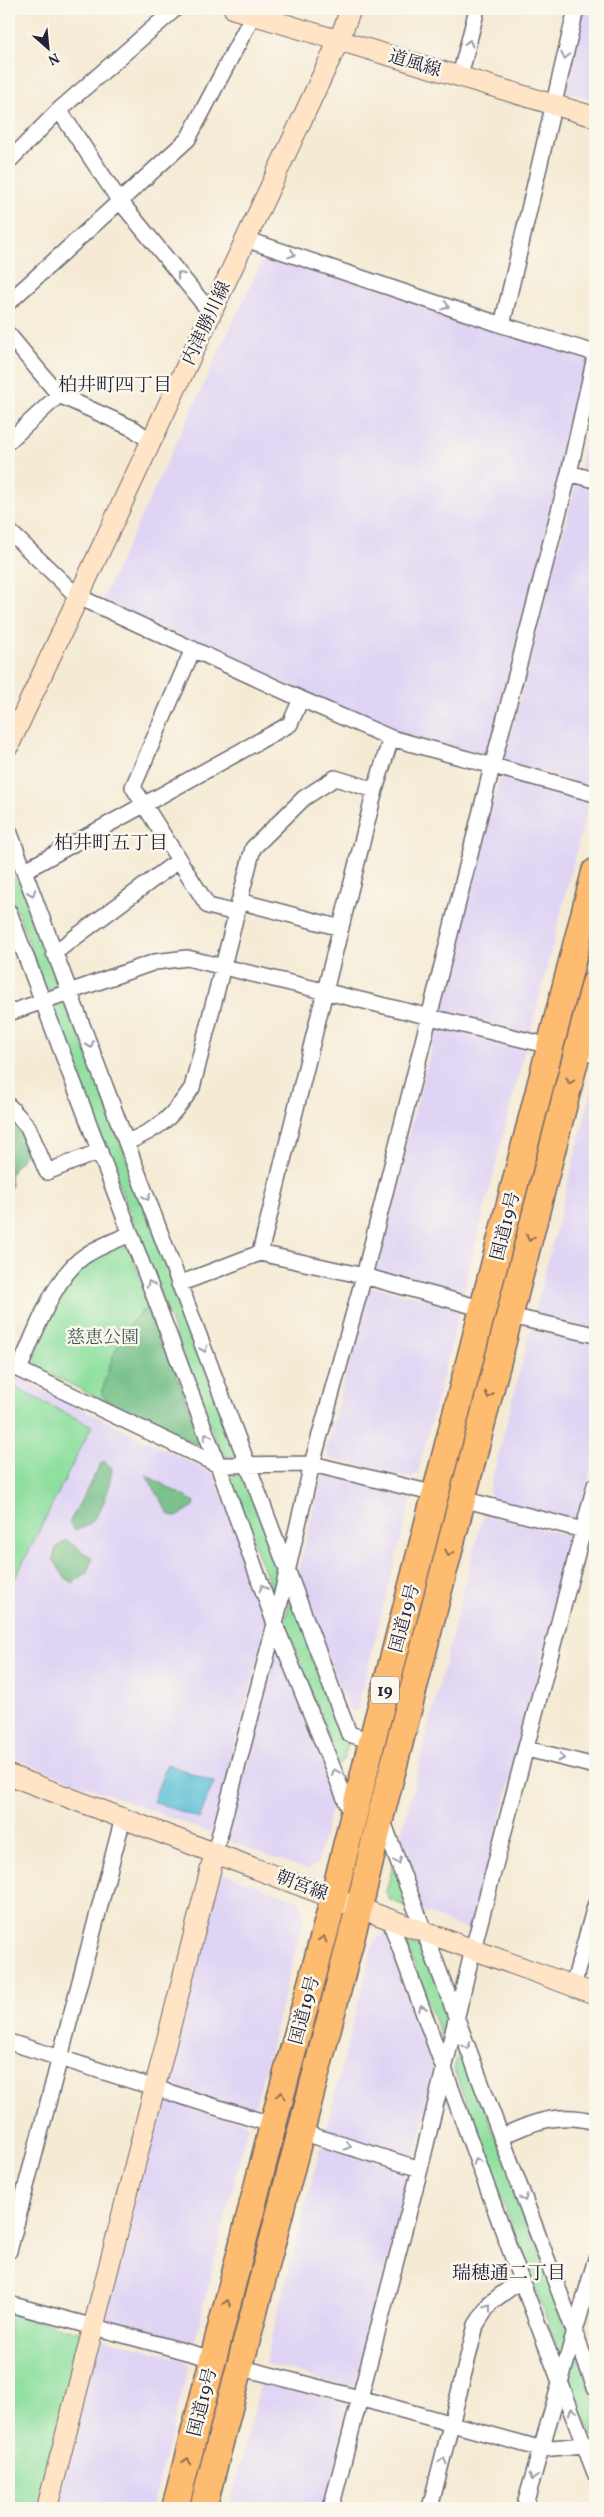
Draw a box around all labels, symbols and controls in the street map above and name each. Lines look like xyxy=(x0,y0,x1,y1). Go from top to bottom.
north arrow xyxy=(22,22,72,72)
one-way arrow xyxy=(463,38,474,47)
street label: 道風線 xyxy=(385,45,444,84)
text: N xyxy=(44,47,62,69)
one-way arrow xyxy=(560,52,571,61)
one-way arrow xyxy=(287,248,295,258)
one-way arrow xyxy=(178,272,186,281)
street label: 内津勝川線 xyxy=(177,278,238,370)
one-way arrow xyxy=(441,300,449,310)
district label: 柏井町四丁目 xyxy=(58,373,172,399)
district label: 柏井町五丁目 xyxy=(54,831,168,857)
one-way arrow xyxy=(26,888,36,897)
one-way arrow xyxy=(84,1040,94,1049)
one-way arrow xyxy=(565,1076,576,1085)
street label: 国道19号 xyxy=(486,1189,527,1264)
one-way arrow xyxy=(141,1192,151,1201)
one-way arrow xyxy=(525,1234,536,1243)
one-way arrow xyxy=(145,1280,156,1289)
park label: 慈恵公園 xyxy=(67,1326,139,1351)
one-way arrow xyxy=(198,1344,208,1353)
one-way arrow xyxy=(485,1391,495,1399)
one-way arrow xyxy=(203,1432,213,1440)
one-way arrow xyxy=(444,1548,454,1556)
street label: 国道19号 xyxy=(384,1581,427,1656)
one-way arrow xyxy=(259,1585,269,1593)
road number: 19 xyxy=(371,1676,399,1704)
one-way arrow xyxy=(557,1752,566,1763)
one-way arrow xyxy=(330,1768,341,1777)
one-way arrow xyxy=(392,1856,402,1865)
street label: 朝宮線 xyxy=(272,1865,331,1908)
one-way arrow xyxy=(318,1935,328,1943)
street label: 国道19号 xyxy=(284,1973,327,2048)
one-way arrow xyxy=(418,2004,428,2013)
one-way arrow xyxy=(461,2041,471,2050)
one-way arrow xyxy=(275,2092,285,2100)
one-way arrow xyxy=(343,2141,351,2151)
one-way arrow xyxy=(473,2157,483,2166)
one-way arrow xyxy=(518,2193,528,2202)
district label: 瑞穂通二丁目 xyxy=(452,2261,566,2287)
one-way arrow xyxy=(221,2299,232,2308)
one-way arrow xyxy=(483,2303,492,2312)
street label: 国道19号 xyxy=(183,2365,224,2440)
one-way arrow xyxy=(568,2407,578,2416)
one-way arrow xyxy=(181,2457,192,2465)
one-way arrow xyxy=(437,2458,447,2466)
one-way arrow xyxy=(529,2472,539,2480)

